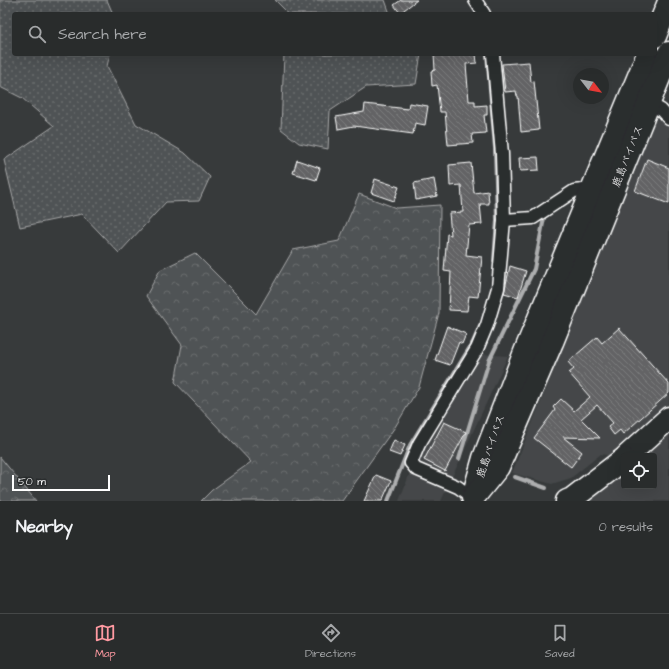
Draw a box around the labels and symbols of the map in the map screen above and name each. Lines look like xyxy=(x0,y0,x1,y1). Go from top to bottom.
north arrow xyxy=(573,68,609,104)
street label: 鹿島バイパス xyxy=(608,123,647,189)
street label: 鹿島バイパス xyxy=(473,413,508,480)
scale bar xyxy=(12,473,110,492)

